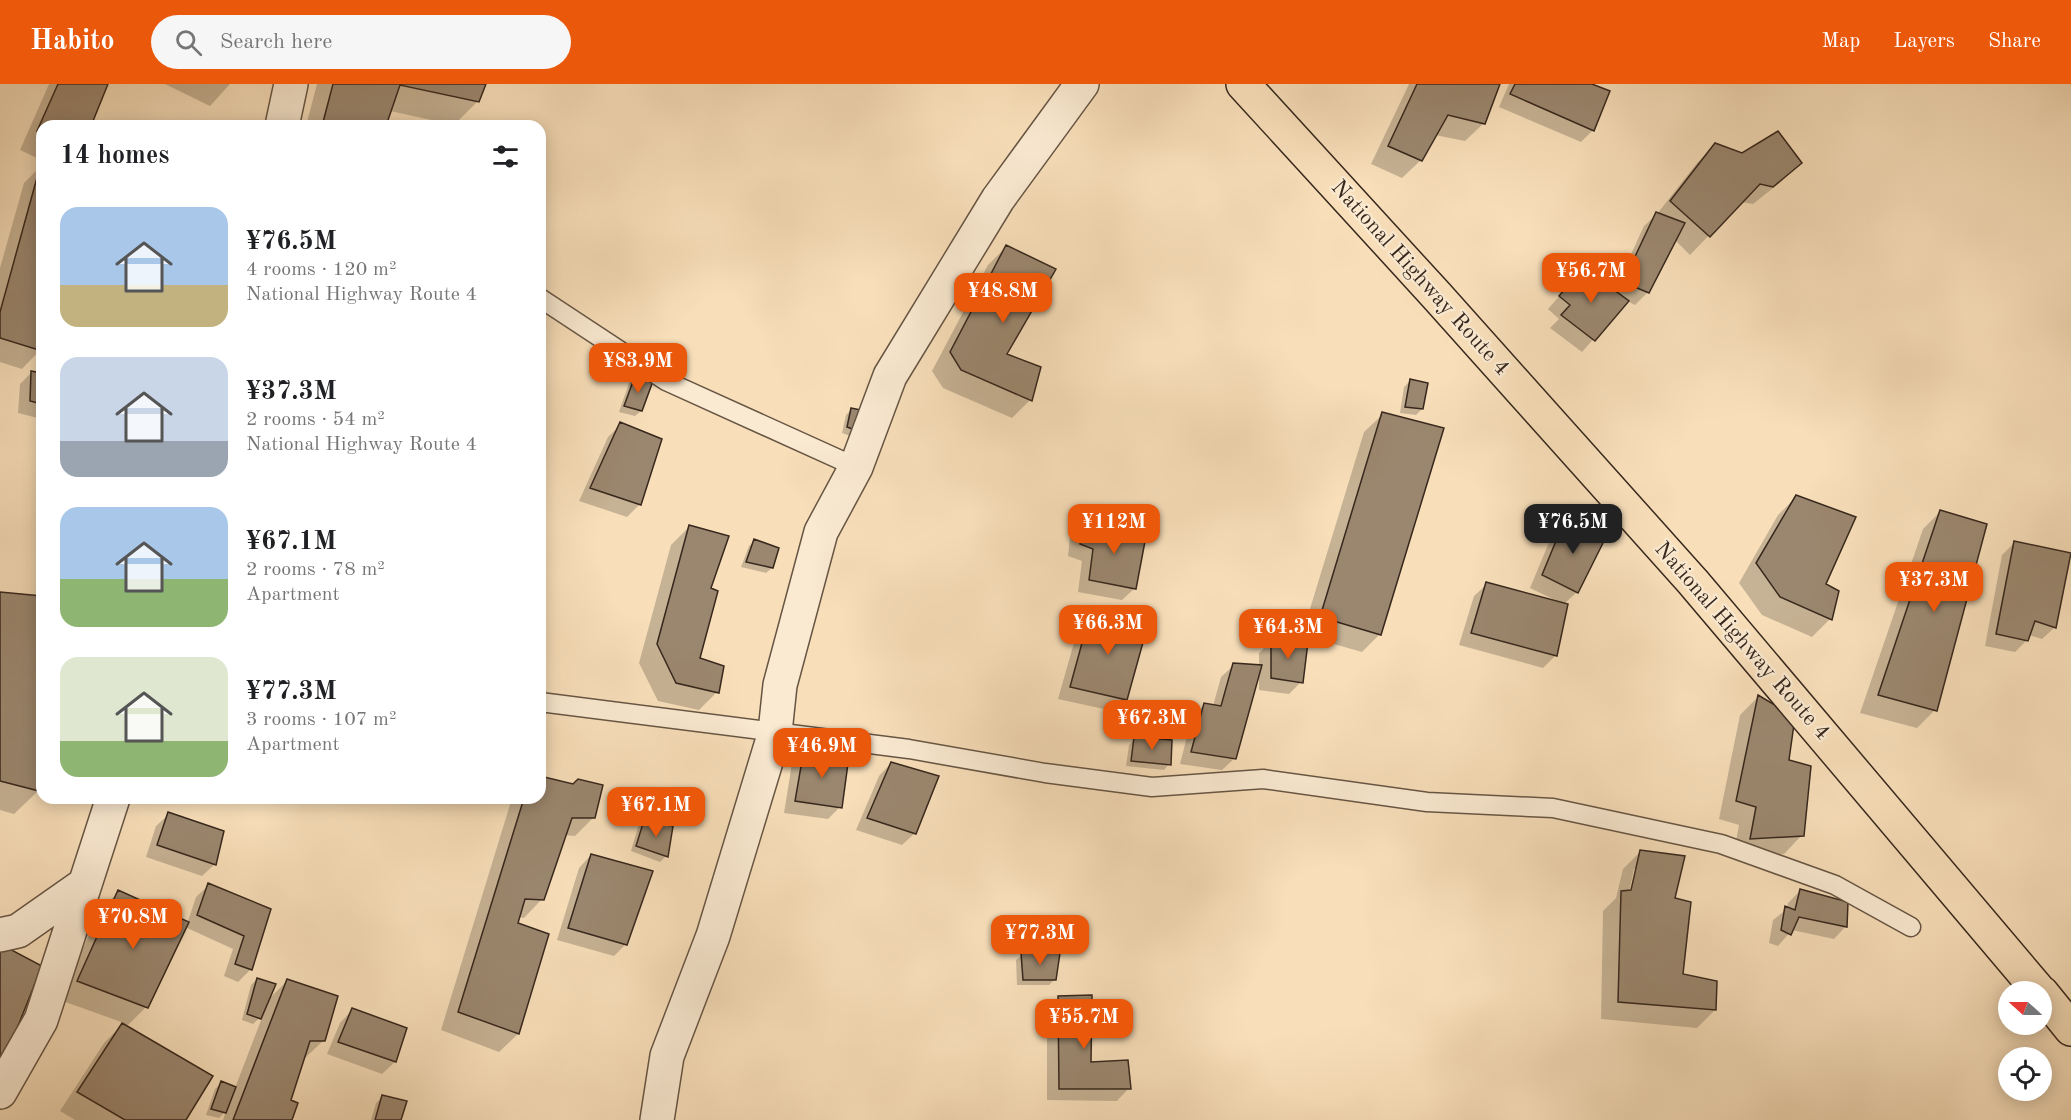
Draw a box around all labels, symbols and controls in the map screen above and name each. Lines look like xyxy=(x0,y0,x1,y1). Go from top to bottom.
search box xyxy=(151,15,571,69)
icon: search xyxy=(172,26,205,59)
text: Habito xyxy=(30,28,115,56)
text: Search here xyxy=(220,31,332,53)
text: Map xyxy=(1821,31,1860,52)
text: Layers xyxy=(1893,31,1955,52)
text: Share xyxy=(1988,31,2041,52)
icon: filters xyxy=(489,140,522,173)
text: 14 homes xyxy=(60,143,169,169)
street label: National Highway Route 4 xyxy=(1327,176,1513,380)
text: ¥76.5M xyxy=(246,229,337,255)
icon: home xyxy=(108,231,180,303)
pin: ¥56.7M xyxy=(1542,253,1640,304)
text: 4 rooms · 120 m² xyxy=(246,260,396,280)
text: ¥56.7M xyxy=(1556,262,1626,282)
pin: ¥48.8M xyxy=(954,273,1052,324)
text: ¥48.8M xyxy=(968,282,1038,302)
text: National Highway Route 4 xyxy=(246,285,477,305)
pin: ¥83.9M xyxy=(589,343,687,394)
text: ¥83.9M xyxy=(603,352,673,372)
text: ¥37.3M xyxy=(246,379,337,405)
icon: home xyxy=(108,381,180,453)
text: 2 rooms · 54 m² xyxy=(246,410,385,430)
text: National Highway Route 4 xyxy=(246,435,477,455)
pin: ¥112M xyxy=(1072,504,1156,555)
pin: ¥76.5M xyxy=(1524,504,1622,555)
text: ¥112M xyxy=(1082,513,1146,533)
text: ¥76.5M xyxy=(1538,513,1608,533)
text: ¥67.1M xyxy=(246,529,337,555)
icon: home xyxy=(108,531,180,603)
street label: National Highway Route 4 xyxy=(1650,538,1834,744)
text: 2 rooms · 78 m² xyxy=(246,560,385,580)
pin: ¥37.3M xyxy=(1885,562,1983,613)
text: ¥37.3M xyxy=(1899,571,1969,591)
text: Apartment xyxy=(246,585,340,605)
pin: ¥66.3M xyxy=(1059,605,1157,656)
pin: ¥64.3M xyxy=(1239,609,1337,660)
text: ¥66.3M xyxy=(1073,614,1143,634)
text: ¥64.3M xyxy=(1253,618,1323,638)
text: ¥77.3M xyxy=(246,679,337,705)
icon: home xyxy=(108,681,180,753)
pin: ¥67.3M xyxy=(1103,700,1201,751)
text: ¥67.3M xyxy=(1117,709,1187,729)
text: 3 rooms · 107 m² xyxy=(246,710,396,730)
pin: ¥46.9M xyxy=(773,728,871,779)
text: Apartment xyxy=(246,735,340,755)
text: ¥46.9M xyxy=(787,737,857,757)
pin: ¥67.1M xyxy=(607,787,705,838)
text: ¥67.1M xyxy=(621,796,691,816)
pin: ¥70.8M xyxy=(84,899,182,950)
text: ¥70.8M xyxy=(98,908,168,928)
pin: ¥77.3M xyxy=(991,915,1089,966)
text: ¥77.3M xyxy=(1005,924,1075,944)
north arrow xyxy=(1998,981,2052,1035)
map controls xyxy=(1998,981,2052,1101)
pin: ¥55.7M xyxy=(1035,999,1133,1050)
text: ¥55.7M xyxy=(1049,1008,1119,1028)
button: locate xyxy=(1998,1047,2052,1101)

